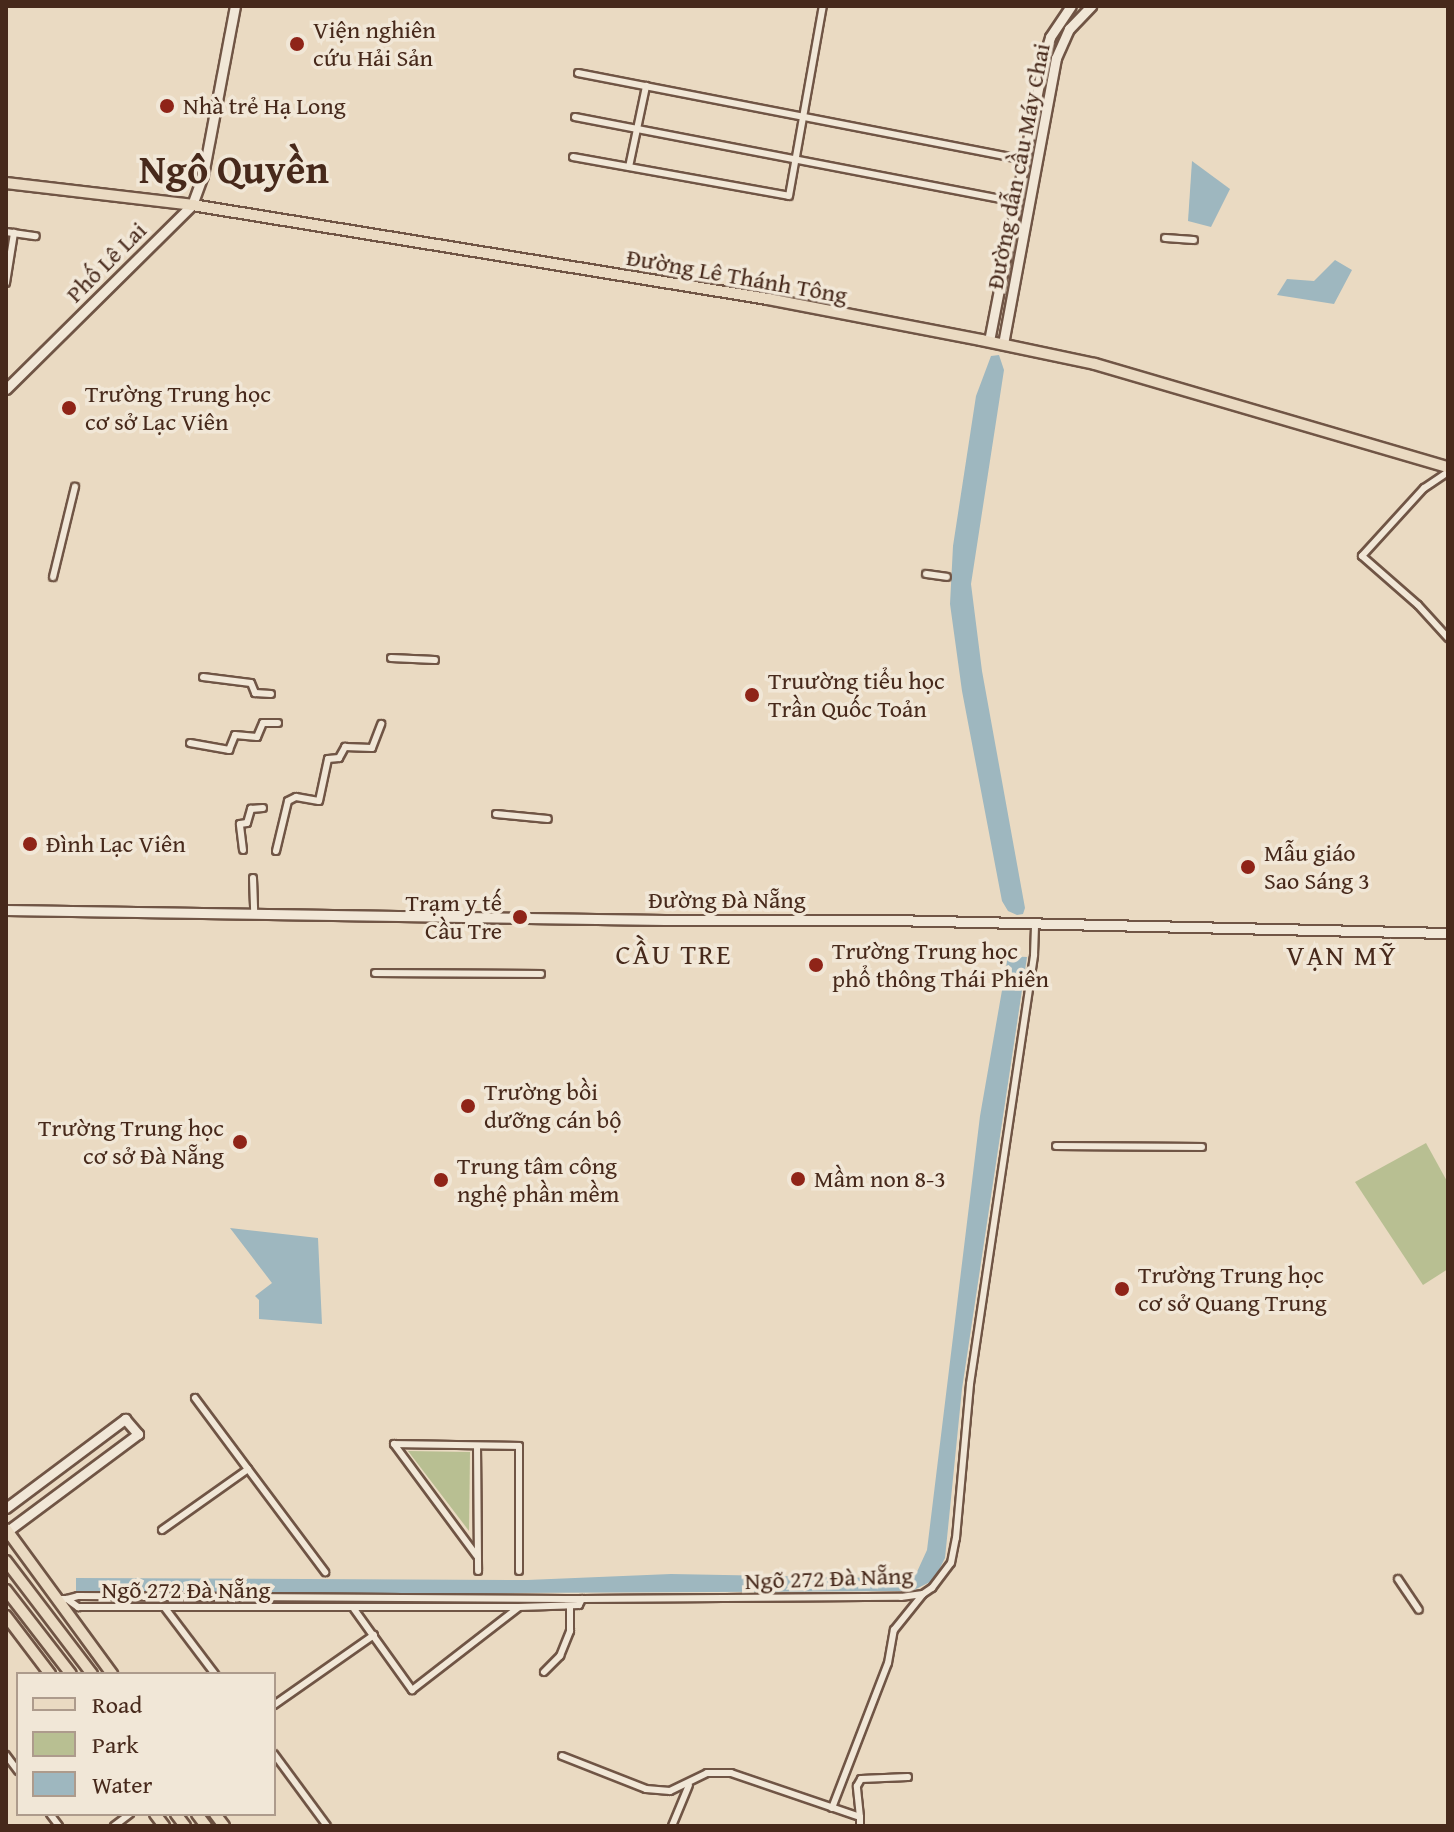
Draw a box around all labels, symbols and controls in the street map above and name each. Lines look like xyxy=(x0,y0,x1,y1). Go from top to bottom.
place label: Viện nghiên cứu Hải Sản xyxy=(313,16,436,72)
marker: Viện nghiên cứu Hải Sản xyxy=(288,35,306,53)
street label: Đường dẫn cầu Máy Chai xyxy=(980,41,1056,291)
place label: Nhà trẻ Hạ Long xyxy=(183,92,346,120)
marker: Nhà trẻ Hạ Long xyxy=(158,97,176,115)
district label: Ngô Quyền xyxy=(139,145,329,193)
street label: Phố Lê Lai xyxy=(60,216,152,308)
street label: Đường Lê Thánh Tông xyxy=(624,242,850,310)
place label: Trường Trung học cơ sở Lạc Viên xyxy=(85,380,271,436)
marker: Trường Trung học cơ sở Lạc Viên xyxy=(60,399,78,417)
place label: Truường tiểu học Trần Quốc Toản xyxy=(768,667,945,723)
marker: Truường tiểu học Trần Quốc Toản xyxy=(743,686,761,704)
place label: Đình Lạc Viên xyxy=(46,830,186,858)
marker: Đình Lạc Viên xyxy=(21,835,39,853)
place label: Mẫu giáo Sao Sáng 3 xyxy=(1264,839,1370,895)
marker: Mẫu giáo Sao Sáng 3 xyxy=(1239,858,1257,876)
street label: Đường Đà Nẵng xyxy=(648,886,806,914)
place label: Trạm y tế Cầu Tre xyxy=(405,889,502,945)
marker: Trạm y tế Cầu Tre xyxy=(509,906,531,928)
district label: CẦU TRE xyxy=(616,937,732,971)
place label: Trường Trung học phổ thông Thái Phiên xyxy=(832,937,1049,993)
district label: VẠN MỸ xyxy=(1286,938,1398,972)
marker: Trường Trung học phổ thông Thái Phiên xyxy=(807,956,825,974)
place label: Trường bồi dưỡng cán bộ xyxy=(484,1078,621,1134)
marker: Trường bồi dưỡng cán bộ xyxy=(459,1097,477,1115)
place label: Trường Trung học cơ sở Đà Nẵng xyxy=(38,1114,224,1170)
marker: Trường Trung học cơ sở Đà Nẵng xyxy=(231,1133,249,1151)
place label: Trung tâm công nghệ phần mềm xyxy=(457,1152,619,1208)
place label: Mầm non 8-3 xyxy=(814,1165,946,1193)
marker: Mầm non 8-3 xyxy=(789,1170,807,1188)
marker: Trung tâm công nghệ phần mềm xyxy=(432,1171,450,1189)
place label: Trường Trung học cơ sở Quang Trung xyxy=(1138,1261,1327,1317)
marker: Trường Trung học cơ sở Quang Trung xyxy=(1113,1280,1131,1298)
street label: Ngõ 272 Đà Nẵng xyxy=(744,1561,914,1595)
street label: Ngõ 272 Đà Nẵng xyxy=(102,1576,270,1604)
legend xyxy=(16,1672,276,1816)
text: Road xyxy=(92,1687,142,1722)
text: Park xyxy=(92,1727,138,1762)
text: Water xyxy=(92,1767,152,1802)

